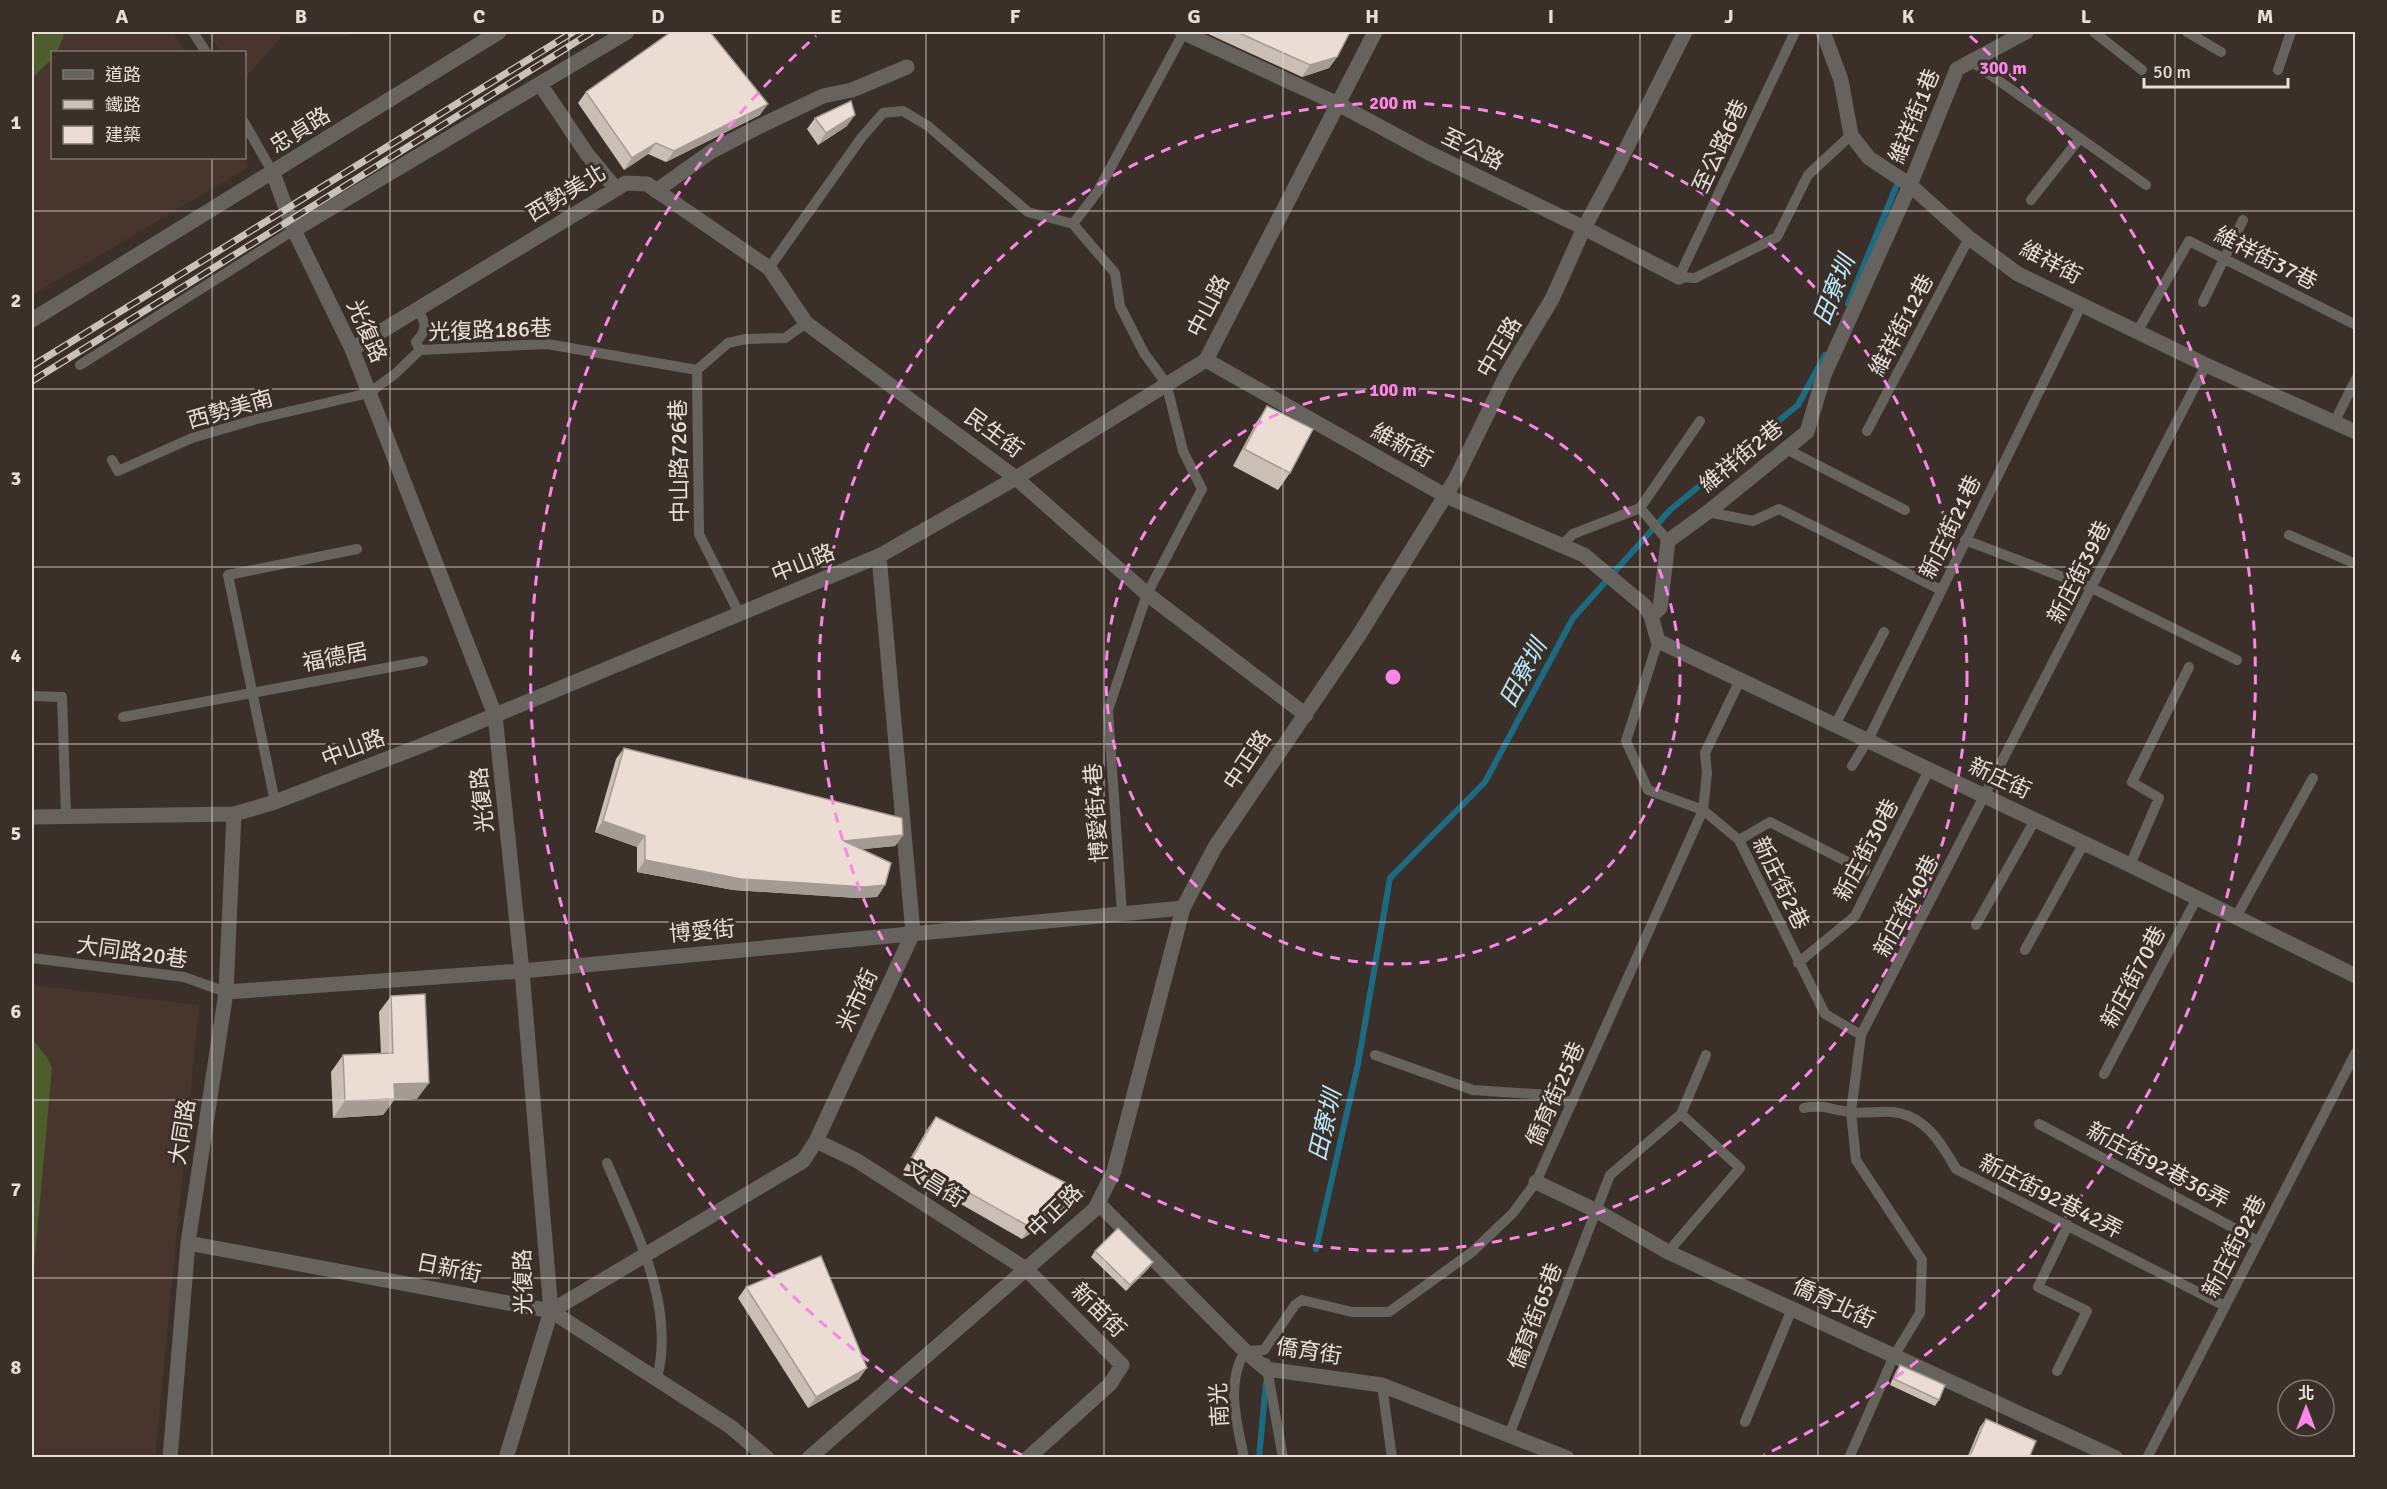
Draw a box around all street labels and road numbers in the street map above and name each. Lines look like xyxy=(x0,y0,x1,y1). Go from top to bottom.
street label: 維祥街1巷 xyxy=(1883,65,1945,167)
street label: 至公路6巷 xyxy=(1687,95,1753,197)
street label: 忠貞路 xyxy=(265,101,335,159)
street label: 至公路 xyxy=(1437,122,1509,176)
street label: 西勢美北 xyxy=(521,159,611,227)
street label: 維祥街37巷 xyxy=(2210,221,2322,295)
street label: 維祥街 xyxy=(2016,235,2086,289)
street label: 維祥街12巷 xyxy=(1863,269,1939,381)
street label: 中山路 xyxy=(1181,270,1235,342)
street label: 光復路 xyxy=(341,295,393,367)
street label: 中正路 xyxy=(1471,312,1527,382)
street label: 光復路186巷 xyxy=(428,314,552,346)
street label: 西勢美南 xyxy=(184,384,276,434)
street label: 中山路726巷 xyxy=(664,399,694,523)
street label: 民生街 xyxy=(959,403,1029,463)
street label: 維祥街2巷 xyxy=(1694,414,1788,498)
street label: 維新街 xyxy=(1367,417,1437,473)
street label: 新庄街21巷 xyxy=(1913,471,1987,583)
street label: 新庄街39巷 xyxy=(2042,516,2116,628)
street label: 中山路 xyxy=(767,538,839,588)
street label: 福德居 xyxy=(300,637,370,677)
street label: 中山路 xyxy=(317,724,389,772)
street label: 中正路 xyxy=(1217,725,1277,795)
street label: 新庄街 xyxy=(1964,752,2036,804)
street label: 博愛街4巷 xyxy=(1079,762,1113,864)
street label: 光復路 xyxy=(465,766,499,834)
street label: 新庄街30巷 xyxy=(1828,794,1904,906)
street label: 新庄街2巷 xyxy=(1747,832,1815,934)
street label: 新庄街40巷 xyxy=(1868,850,1944,962)
street label: 博愛街 xyxy=(668,915,736,947)
street label: 新庄街70巷 xyxy=(2095,921,2171,1033)
street label: 大同路20巷 xyxy=(75,931,189,973)
street label: 米市街 xyxy=(831,964,883,1036)
street label: 僑育街25巷 xyxy=(1520,1037,1590,1151)
street label: 大同路 xyxy=(164,1097,200,1167)
street label: 新庄街92巷36弄 xyxy=(2082,1116,2234,1214)
street label: 新庄街92巷42弄 xyxy=(1975,1148,2127,1244)
street label: 文昌街 xyxy=(900,1155,970,1213)
street label: 中正路 xyxy=(1022,1178,1088,1244)
street label: 新庄街92巷 xyxy=(2197,1190,2271,1302)
street label: 日新街 xyxy=(414,1248,484,1288)
street label: 光復路 xyxy=(509,1249,537,1315)
street label: 僑育街65巷 xyxy=(1502,1259,1568,1373)
street label: 僑育北街 xyxy=(1788,1272,1880,1334)
street label: 新苗街 xyxy=(1066,1277,1132,1343)
street label: 僑育街 xyxy=(1274,1333,1344,1369)
street label: 南光 xyxy=(1204,1382,1234,1428)

